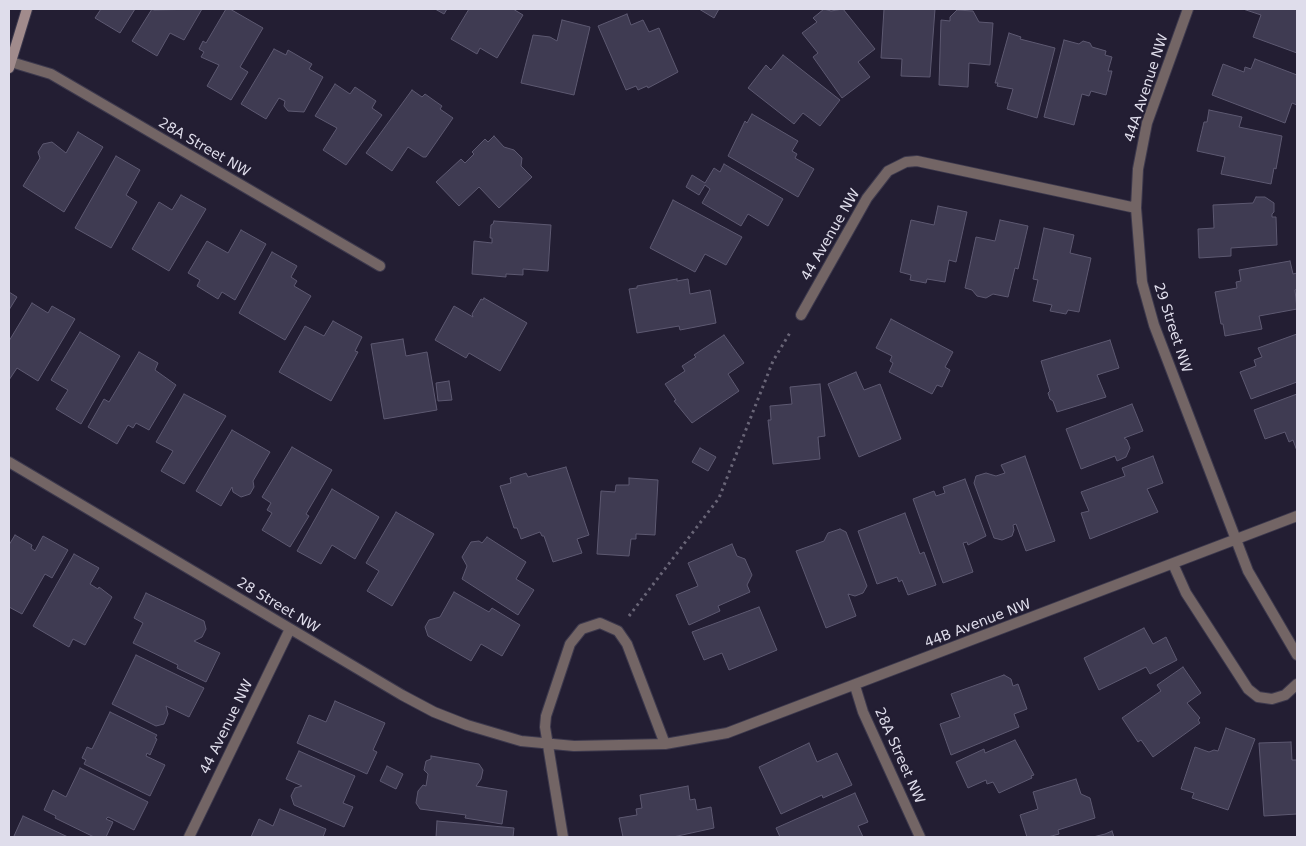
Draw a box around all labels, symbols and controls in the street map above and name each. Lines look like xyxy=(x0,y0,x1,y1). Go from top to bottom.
street label: 44A Avenue NW xyxy=(1122,32,1172,144)
street label: 28A Street NW xyxy=(155,115,253,181)
street label: 44 Avenue NW xyxy=(798,186,864,284)
street label: 29 Street NW xyxy=(1150,281,1194,375)
street label: 28 Street NW xyxy=(234,575,322,637)
street label: 44B Avenue NW xyxy=(922,596,1034,652)
street label: 44 Avenue NW xyxy=(197,677,257,777)
street label: 28A Street NW xyxy=(870,705,928,807)

